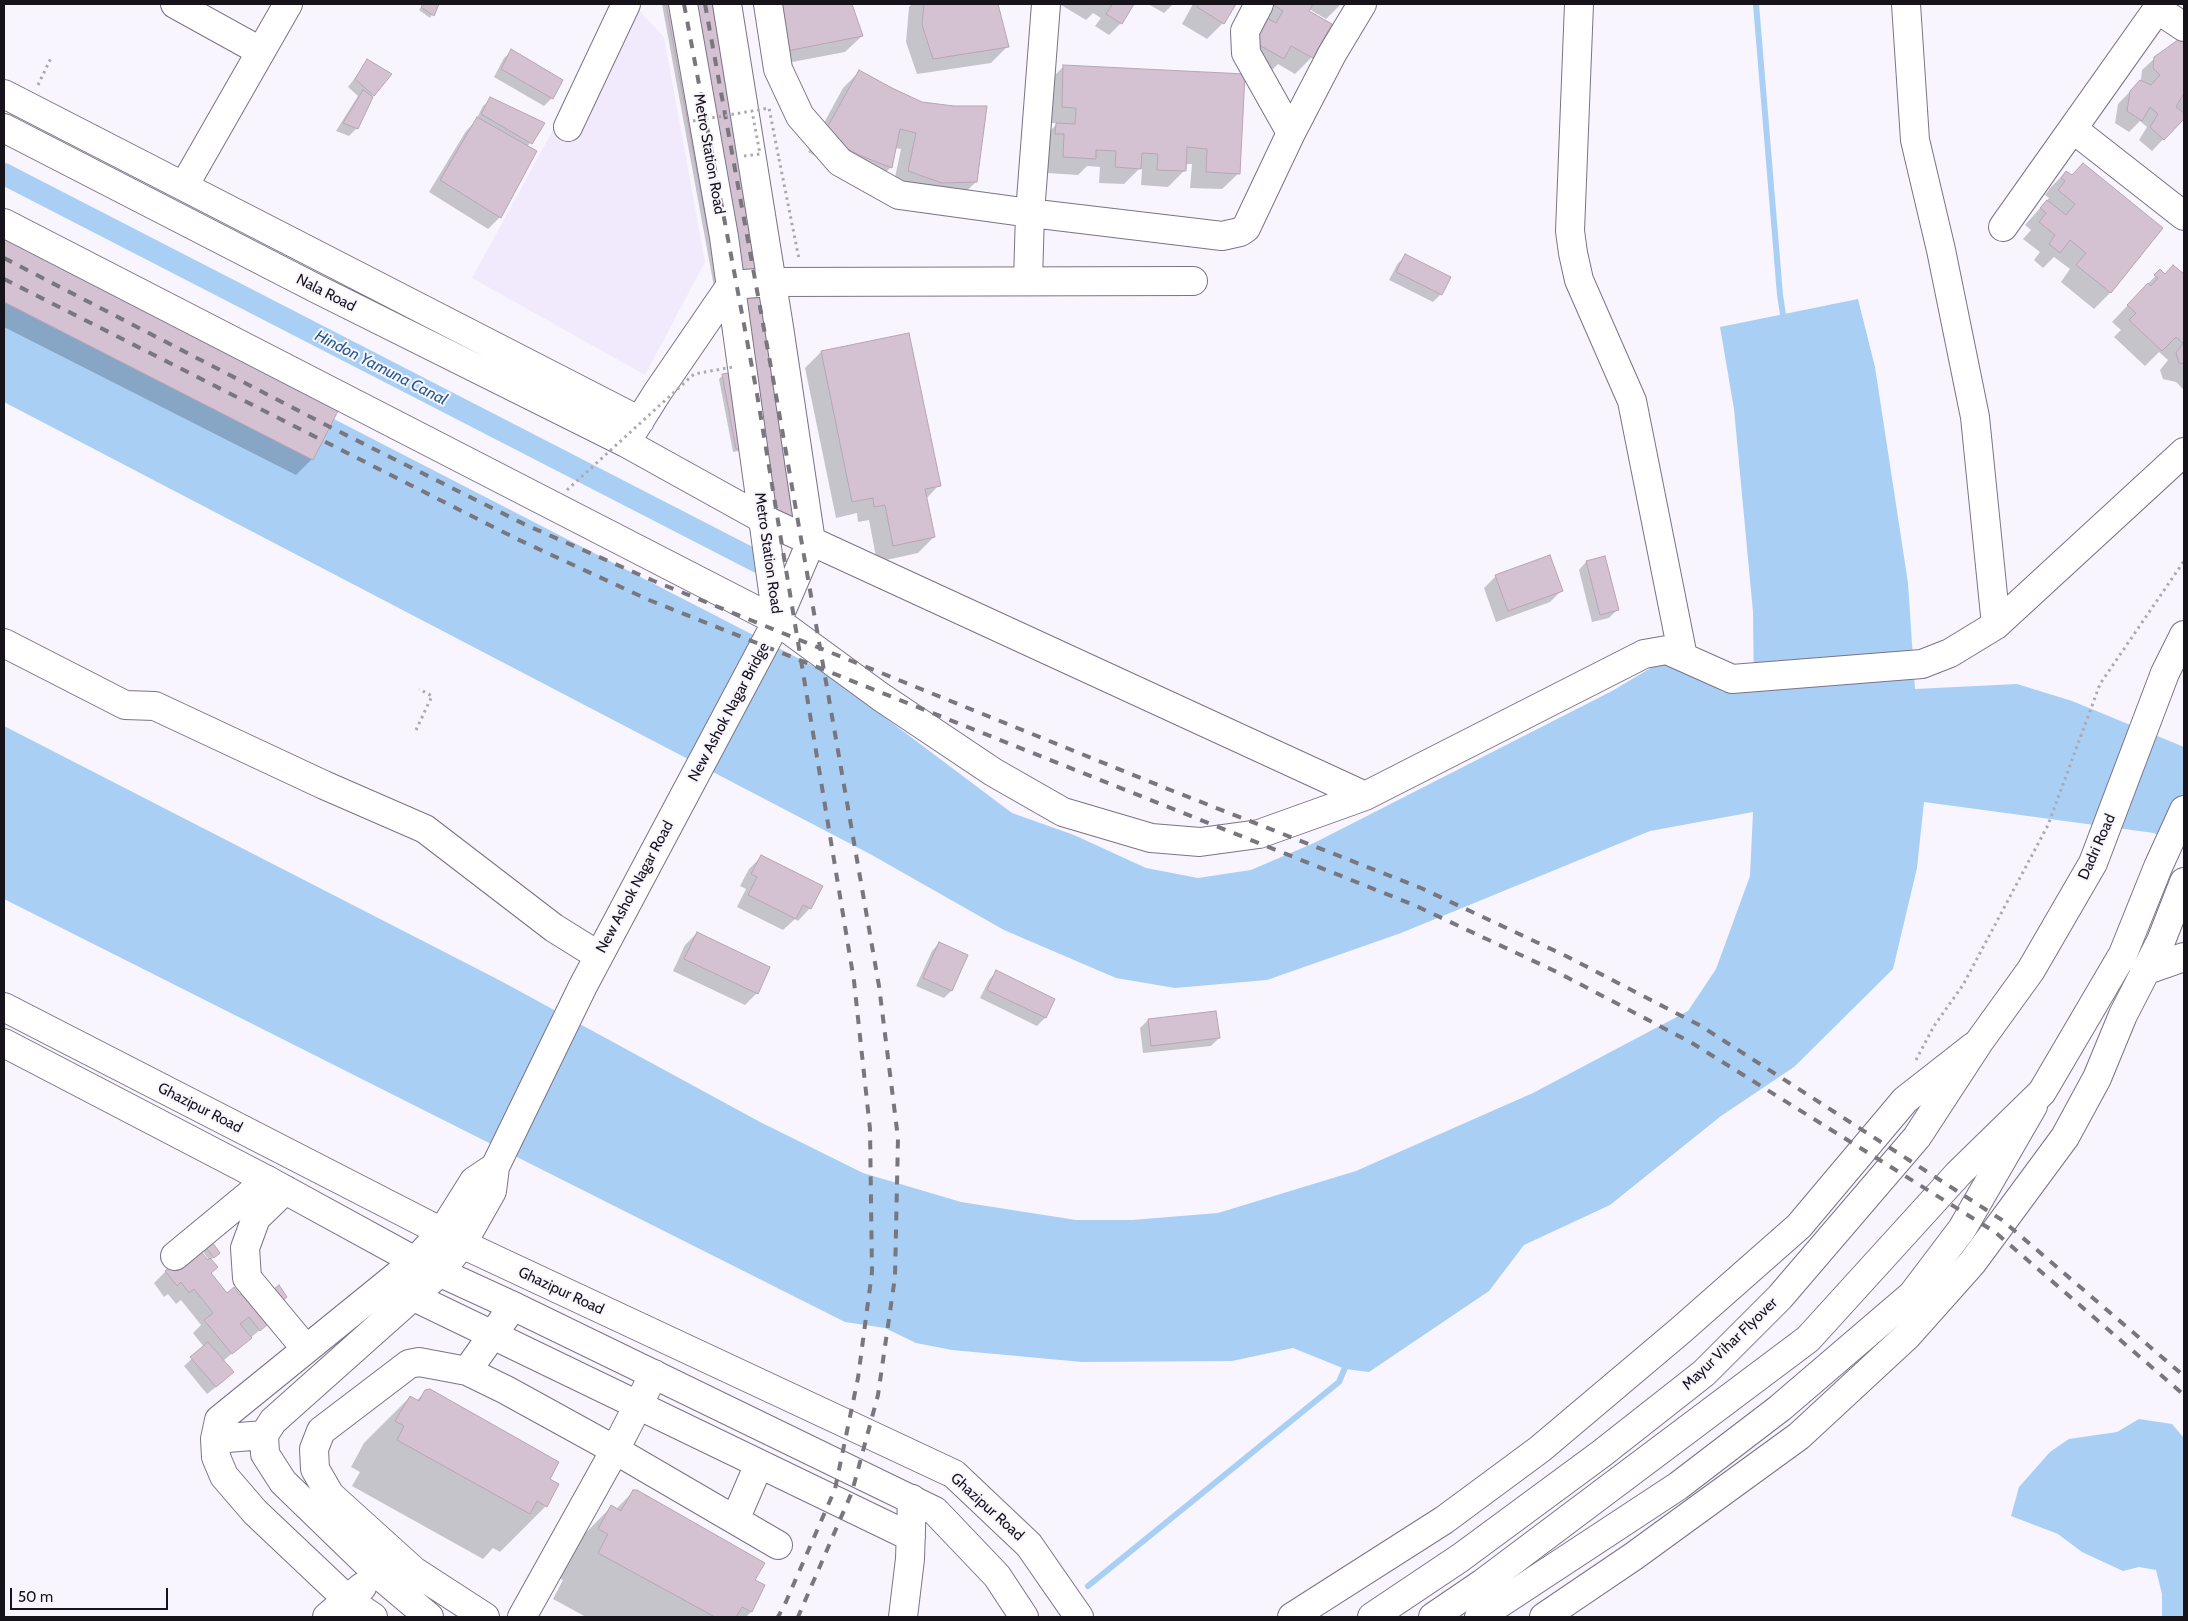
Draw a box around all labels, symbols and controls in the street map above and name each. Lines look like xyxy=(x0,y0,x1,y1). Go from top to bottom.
street label: Metro Station Road xyxy=(690,92,728,216)
street label: Nala Road xyxy=(293,270,359,316)
water label: Hindon Yamuna Canal xyxy=(312,326,450,410)
street label: Metro Station Road xyxy=(751,491,785,615)
street label: New Ashok Nagar Bridge xyxy=(685,639,773,785)
street label: Dadri Road xyxy=(2075,811,2119,883)
street label: New Ashok Nagar Road xyxy=(593,818,677,956)
street label: Ghazipur Road xyxy=(155,1079,245,1137)
street label: Ghazipur Road xyxy=(515,1263,607,1319)
street label: Mayur Vihar Flyover xyxy=(1679,1294,1781,1394)
street label: Ghazipur Road xyxy=(947,1469,1027,1545)
scale bar xyxy=(12,1578,170,1610)
text: 50 m xyxy=(18,1588,53,1606)

